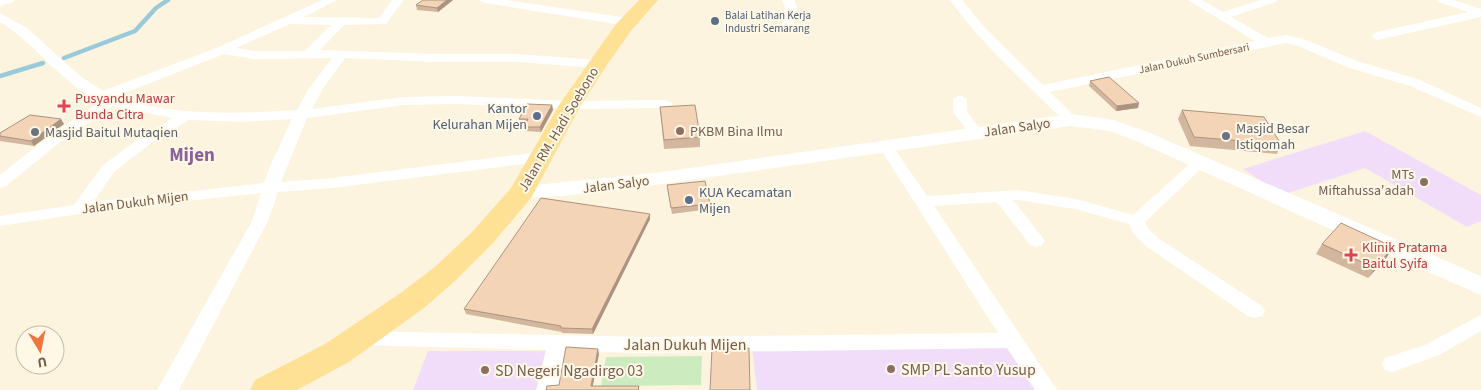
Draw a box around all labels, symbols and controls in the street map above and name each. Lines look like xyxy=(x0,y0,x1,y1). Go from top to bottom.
place label: Balai Latihan Kerja Industri Semarang xyxy=(725,8,811,36)
marker: Balai Latihan Kerja Industri Semarang xyxy=(709,15,721,27)
street label: Jalan Dukuh Sumbersari xyxy=(1137,39,1251,78)
street label: Jalan RM. Hadi Soebono xyxy=(514,63,604,196)
place label: Pusyandu Mawar Bunda Citra xyxy=(75,89,175,125)
marker: Pusyandu Mawar Bunda Citra xyxy=(57,99,71,113)
place label: Kantor Kelurahan Mijen xyxy=(432,99,527,135)
marker: Kantor Kelurahan Mijen xyxy=(531,110,543,122)
street label: Jalan Salyo xyxy=(983,113,1052,143)
place label: Masjid Besar Istiqomah xyxy=(1236,119,1310,155)
place label: PKBM Bina Ilmu xyxy=(690,122,783,142)
place label: Masjid Baitul Mutaqien xyxy=(45,123,178,143)
marker: PKBM Bina Ilmu xyxy=(674,125,686,137)
marker: Masjid Baitul Mutaqien xyxy=(29,126,41,138)
marker: Masjid Besar Istiqomah xyxy=(1220,130,1232,142)
district label: Mijen xyxy=(169,142,215,169)
place label: MTs Miftahussa'adah xyxy=(1318,165,1414,201)
street label: Jalan Salyo xyxy=(582,171,651,199)
marker: MTs Miftahussa'adah xyxy=(1418,176,1430,188)
place label: KUA Kecamatan Mijen xyxy=(699,183,792,219)
street label: Jalan Dukuh Mijen xyxy=(81,187,190,219)
marker: KUA Kecamatan Mijen xyxy=(683,194,695,206)
place label: Klinik Pratama Baitul Syifa xyxy=(1362,238,1447,274)
marker: Klinik Pratama Baitul Syifa xyxy=(1344,248,1358,262)
north arrow xyxy=(15,325,65,375)
street label: Jalan Dukuh Mijen xyxy=(624,334,746,356)
text: U xyxy=(36,351,48,372)
place label: SMP PL Santo Yusup xyxy=(901,359,1036,381)
place label: SD Negeri Ngadirgo 03 xyxy=(495,360,643,382)
marker: SMP PL Santo Yusup xyxy=(885,363,897,375)
marker: SD Negeri Ngadirgo 03 xyxy=(479,364,491,376)

